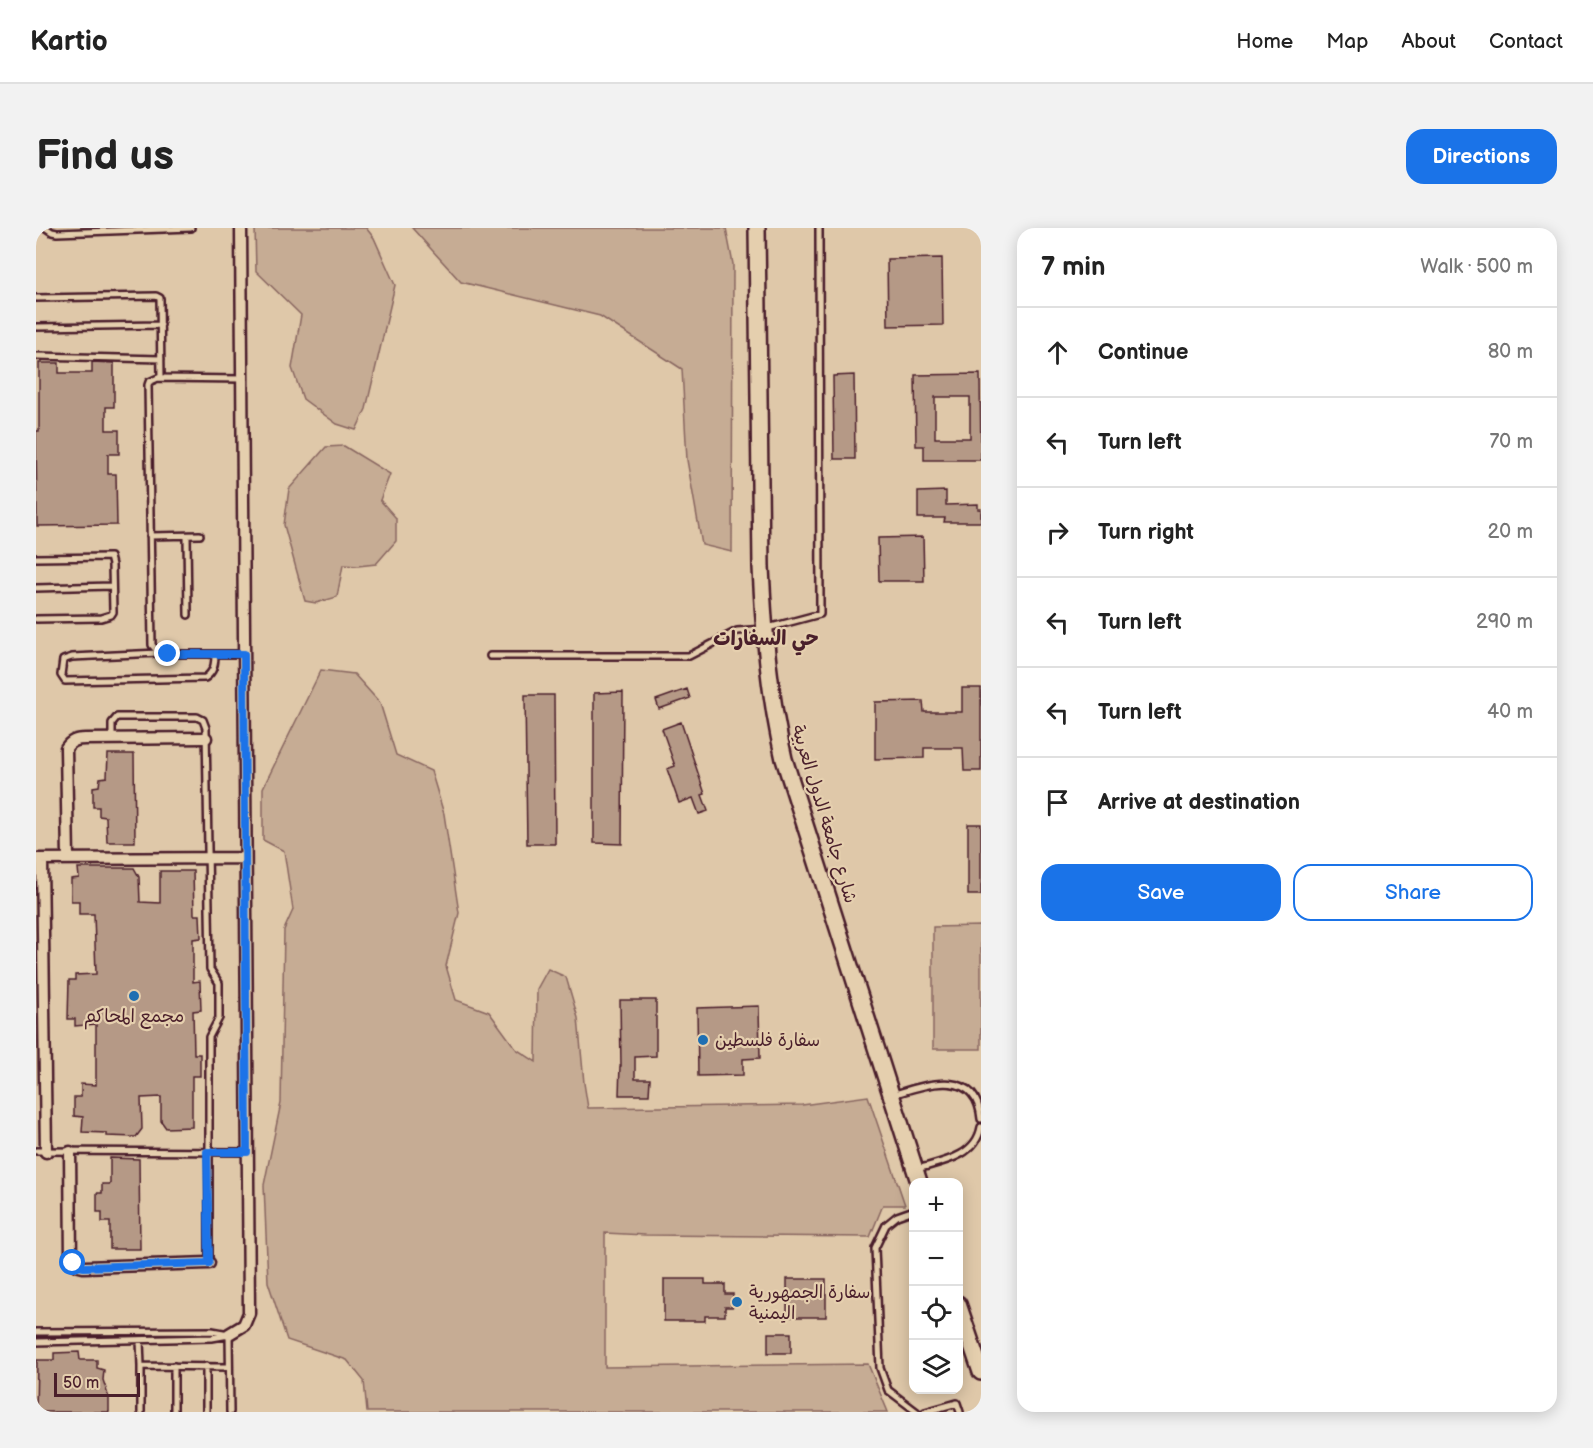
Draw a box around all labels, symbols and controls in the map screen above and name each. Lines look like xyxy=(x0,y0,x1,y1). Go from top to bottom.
text: Kartio xyxy=(30,25,108,58)
text: Home xyxy=(1236,29,1293,54)
text: Map xyxy=(1326,29,1368,54)
text: About xyxy=(1401,29,1456,54)
text: Contact xyxy=(1489,29,1563,54)
button: Directions xyxy=(1406,129,1557,184)
text: Find us xyxy=(36,131,174,182)
text: 7 min xyxy=(1041,252,1105,283)
text: Walk · 500 m xyxy=(1420,255,1533,279)
icon: ahead xyxy=(1041,336,1074,369)
text: Continue xyxy=(1098,339,1188,366)
text: 80 m xyxy=(1488,340,1533,364)
icon: left xyxy=(1041,426,1074,459)
text: Turn left xyxy=(1098,429,1182,456)
text: 70 m xyxy=(1489,430,1533,454)
icon: right xyxy=(1041,516,1074,549)
text: Turn right xyxy=(1098,519,1194,546)
text: 20 m xyxy=(1488,520,1533,544)
icon: left xyxy=(1041,606,1074,639)
text: Turn left xyxy=(1098,609,1182,636)
text: 290 m xyxy=(1476,610,1533,634)
district label: حي السفارات xyxy=(713,627,819,656)
route end xyxy=(154,640,180,666)
icon: left xyxy=(1041,696,1074,729)
text: Turn left xyxy=(1098,699,1182,726)
text: 40 m xyxy=(1487,700,1533,724)
street label: شارع جامعة الدول العربية xyxy=(786,722,861,906)
icon: arrive xyxy=(1041,786,1074,819)
text: Arrive at destination xyxy=(1098,789,1300,816)
button: Save xyxy=(1041,864,1281,921)
button: Share xyxy=(1293,864,1533,921)
marker: مجمع المحاكم xyxy=(127,989,141,1003)
place label: مجمع المحاكم xyxy=(84,1006,184,1030)
place label: سفارة فلسطين xyxy=(715,1030,820,1051)
marker: سفارة فلسطين xyxy=(696,1033,710,1047)
map controls xyxy=(909,1178,963,1394)
button: + xyxy=(909,1178,963,1232)
button: − xyxy=(909,1232,963,1286)
route start xyxy=(59,1249,85,1275)
place label: سفارة الجمهورية اليمنية xyxy=(749,1282,871,1324)
button: locate xyxy=(909,1286,963,1340)
marker: سفارة الجمهورية اليمنية xyxy=(730,1295,744,1309)
button: layers xyxy=(909,1340,963,1394)
scale bar xyxy=(54,1370,140,1398)
text: 50 m xyxy=(63,1374,99,1393)

